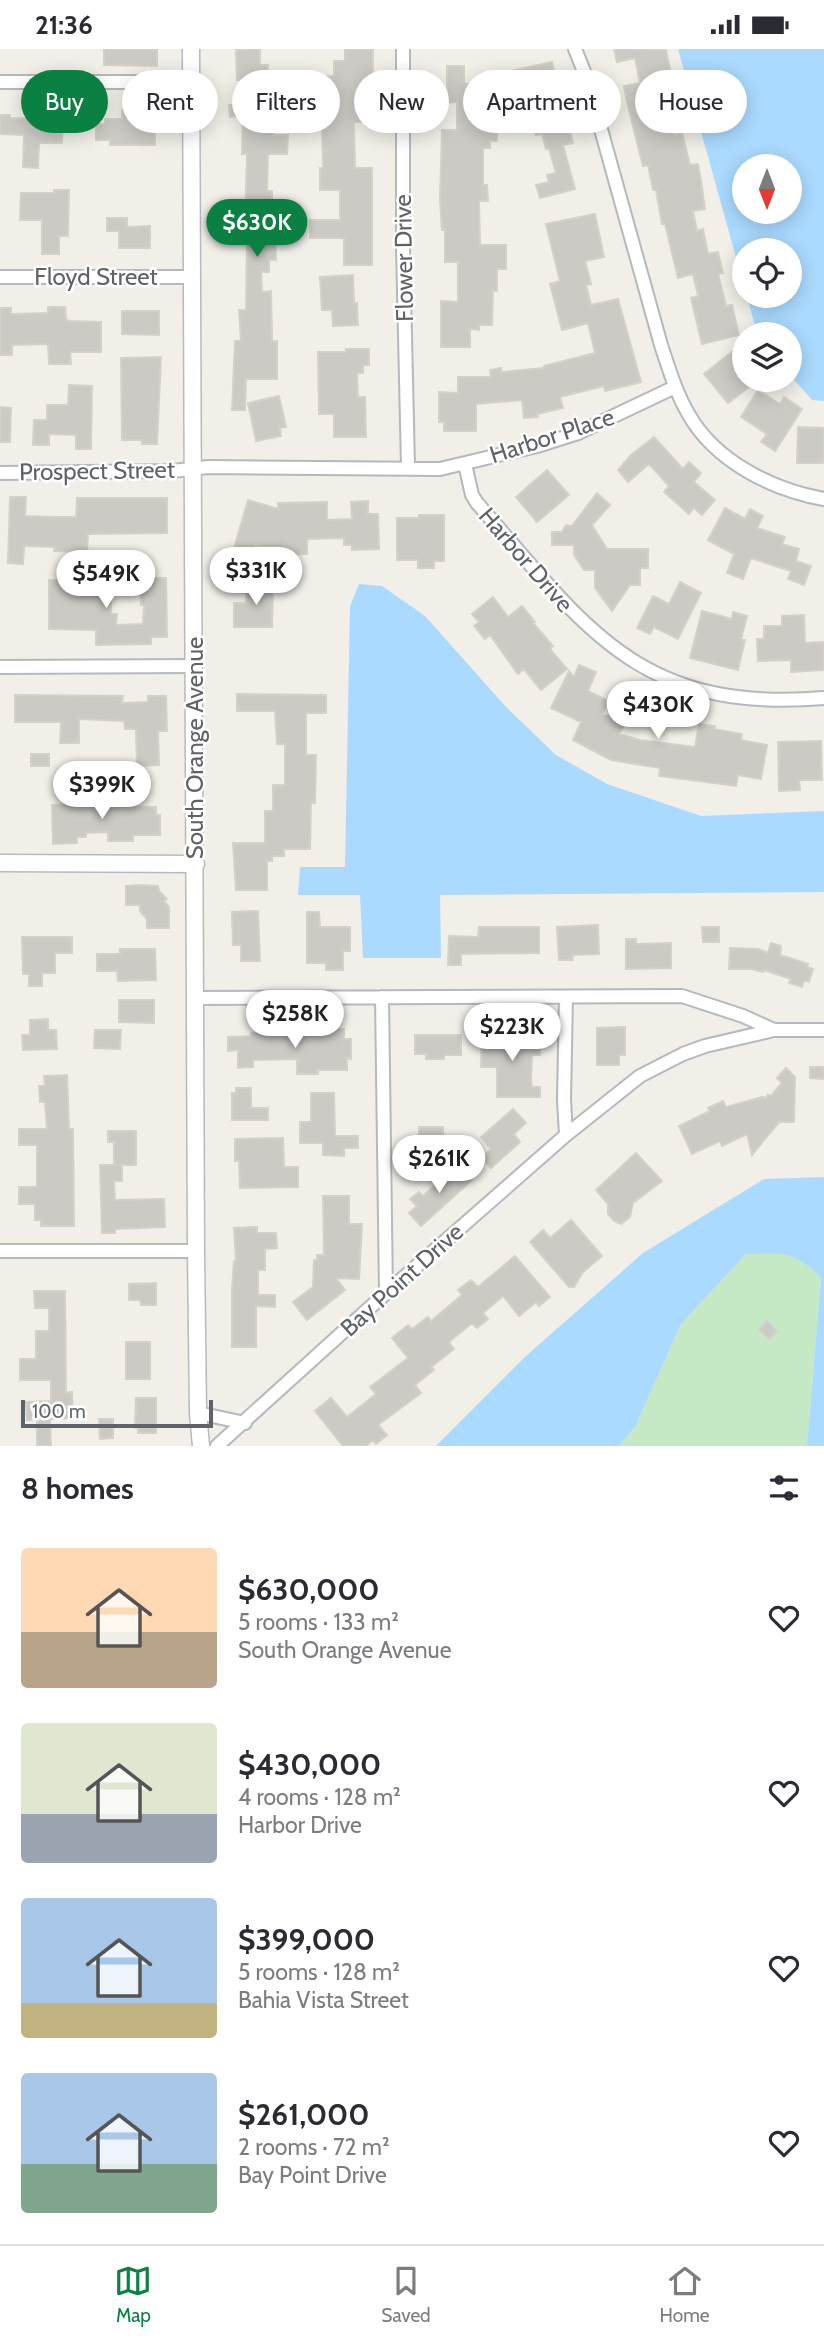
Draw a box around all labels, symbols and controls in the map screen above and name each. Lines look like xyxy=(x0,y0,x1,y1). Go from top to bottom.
text: 21:36 xyxy=(35,9,93,41)
chip: Buy xyxy=(21,70,108,133)
chip: Rent xyxy=(122,70,218,133)
chip: Filters xyxy=(232,70,340,133)
chip: New xyxy=(354,70,449,133)
chip: Apartment xyxy=(463,70,621,133)
chip: House xyxy=(635,70,747,133)
north arrow xyxy=(732,154,802,224)
map controls xyxy=(732,154,802,392)
street label: Flower Drive xyxy=(388,194,419,322)
pin: $630K xyxy=(208,199,306,259)
text: $630K xyxy=(222,208,292,236)
button: locate xyxy=(732,238,802,308)
street label: Floyd Street xyxy=(34,262,158,291)
button: layers xyxy=(732,322,802,392)
street label: Harbor Place xyxy=(486,402,618,469)
street label: Prospect Street xyxy=(19,455,175,486)
street label: Harbor Drive xyxy=(473,501,580,618)
pin: $331K xyxy=(207,547,305,607)
pin: $549K xyxy=(57,551,155,610)
text: $331K xyxy=(225,556,287,584)
text: $549K xyxy=(72,559,140,587)
street label: South Orange Avenue xyxy=(180,637,209,859)
pin: $430K xyxy=(609,681,707,741)
text: $430K xyxy=(623,690,693,718)
pin: $399K xyxy=(53,761,151,821)
text: $399K xyxy=(69,770,135,798)
pin: $258K xyxy=(246,991,344,1050)
text: $258K xyxy=(262,999,328,1027)
pin: $223K xyxy=(463,1003,561,1063)
text: $223K xyxy=(480,1012,544,1040)
pin: $261K xyxy=(390,1135,488,1195)
text: $261K xyxy=(408,1144,470,1172)
street label: Bay Point Drive xyxy=(334,1217,469,1342)
scale bar xyxy=(21,1397,214,1429)
text: 100 m xyxy=(32,1400,86,1423)
icon: filters xyxy=(765,1469,803,1507)
text: 8 homes xyxy=(21,1470,134,1507)
text: $630,000 xyxy=(238,1571,380,1608)
icon: home xyxy=(77,1576,161,1660)
icon: heart xyxy=(765,1599,803,1637)
text: 5 rooms · 133 m² xyxy=(238,1608,399,1636)
text: South Orange Avenue xyxy=(238,1636,451,1664)
text: $430,000 xyxy=(238,1746,381,1783)
icon: home xyxy=(77,1751,161,1835)
icon: heart xyxy=(765,1774,803,1812)
text: 4 rooms · 128 m² xyxy=(238,1783,401,1811)
text: Harbor Drive xyxy=(238,1811,362,1839)
text: $399,000 xyxy=(238,1921,375,1958)
icon: home xyxy=(77,1926,161,2010)
icon: heart xyxy=(765,1949,803,1987)
text: 5 rooms · 128 m² xyxy=(238,1958,400,1986)
text: Bahia Vista Street xyxy=(238,1986,409,2014)
text: $261,000 xyxy=(238,2096,369,2133)
icon: home xyxy=(77,2101,161,2185)
icon: heart xyxy=(765,2124,803,2162)
text: 2 rooms · 72 m² xyxy=(238,2133,390,2161)
text: Bay Point Drive xyxy=(238,2161,387,2189)
tab: Map xyxy=(114,2262,152,2327)
tab: Saved xyxy=(381,2262,431,2327)
tab: Home xyxy=(660,2262,710,2327)

